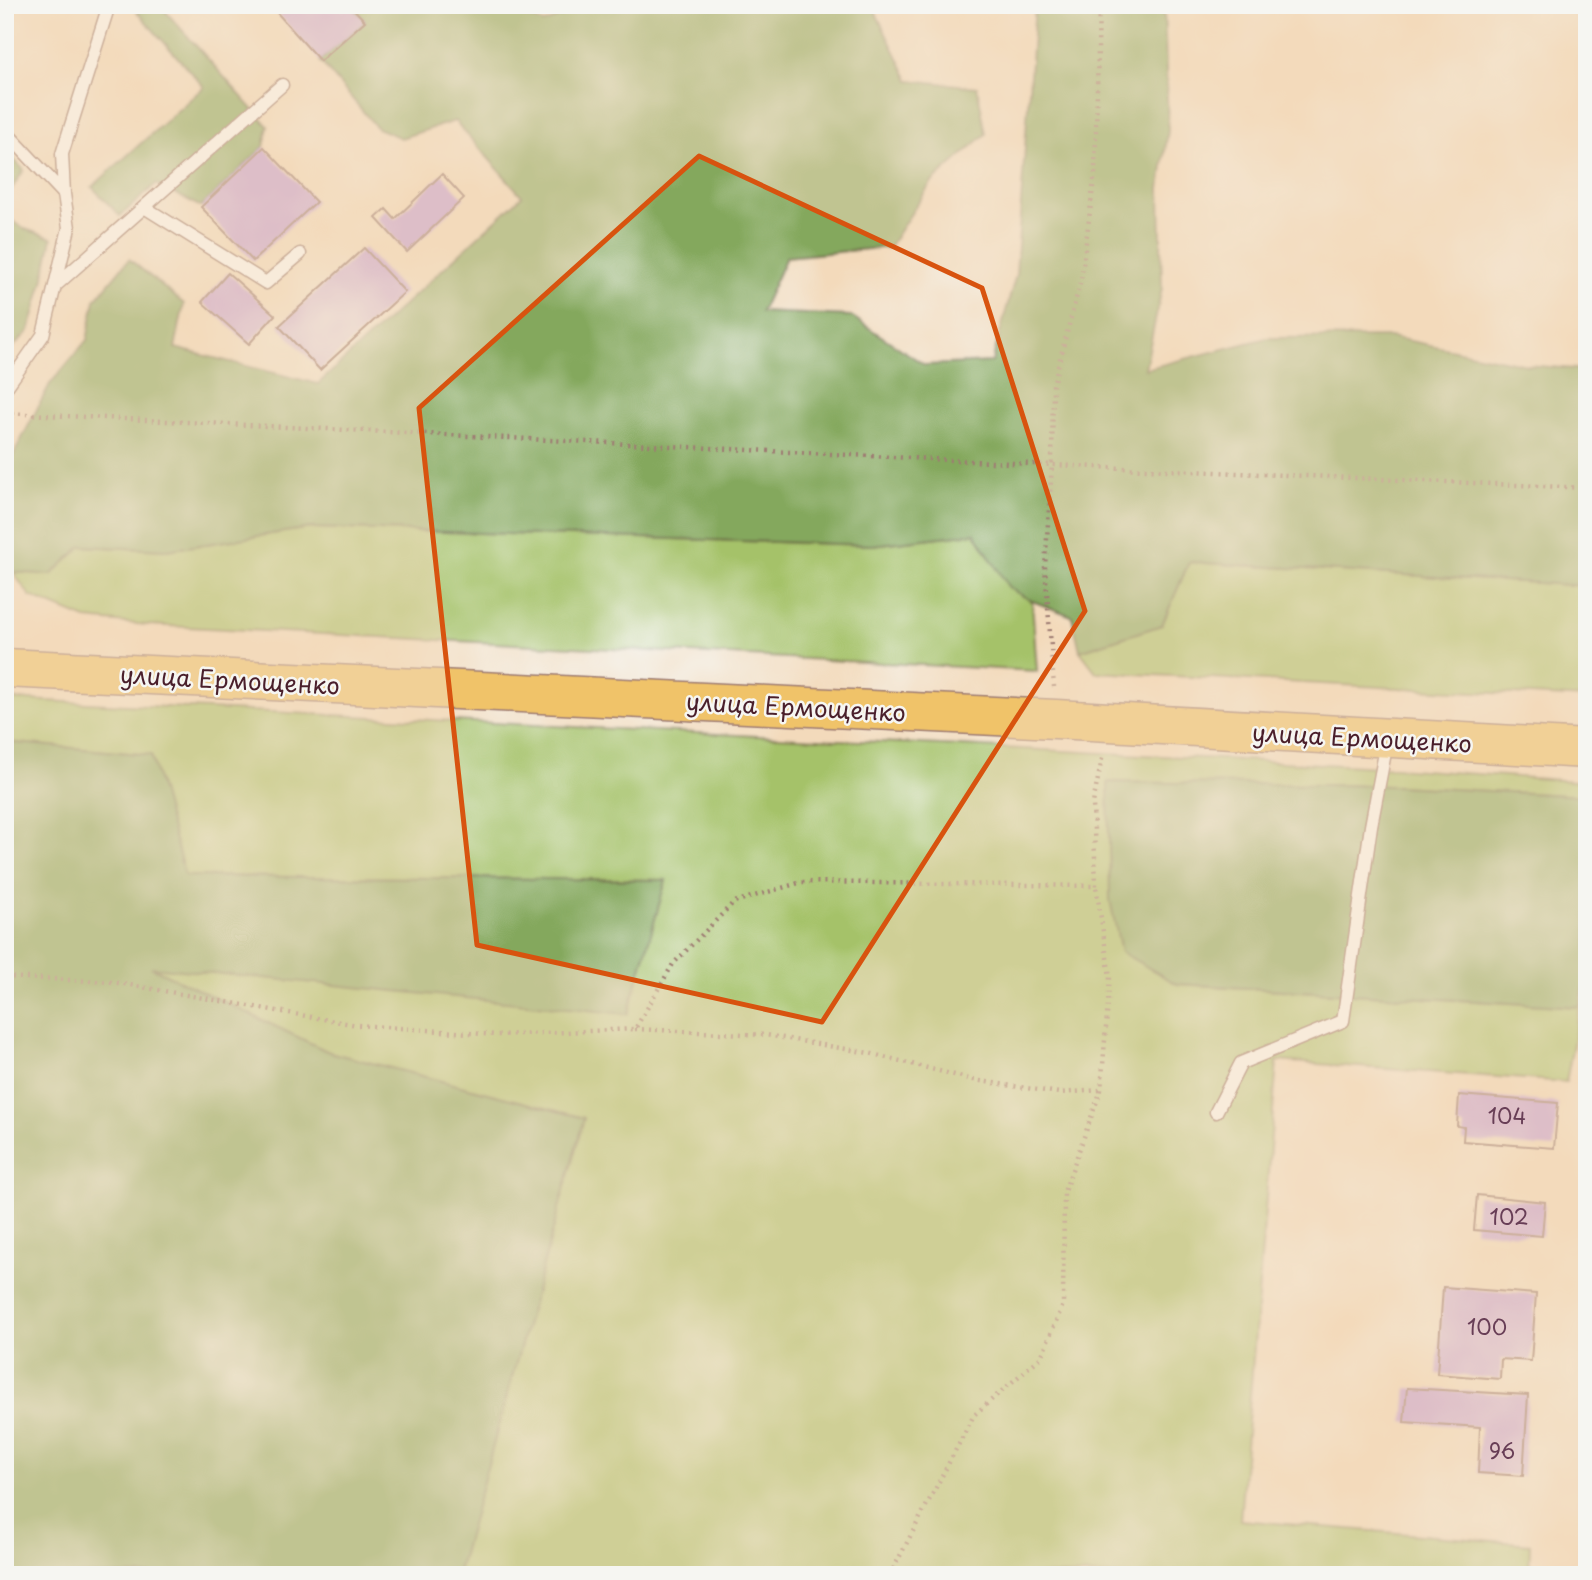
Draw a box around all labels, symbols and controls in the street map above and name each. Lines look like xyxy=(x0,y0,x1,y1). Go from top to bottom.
street label: улица Ермощенко xyxy=(119,655,341,703)
street label: улица Ермощенко xyxy=(685,682,907,730)
street label: улица Ермощенко xyxy=(1251,713,1473,761)
house number: 104 xyxy=(1488,1099,1526,1131)
house number: 102 xyxy=(1489,1200,1529,1232)
house number: 100 xyxy=(1467,1310,1507,1342)
house number: 96 xyxy=(1489,1434,1515,1466)

